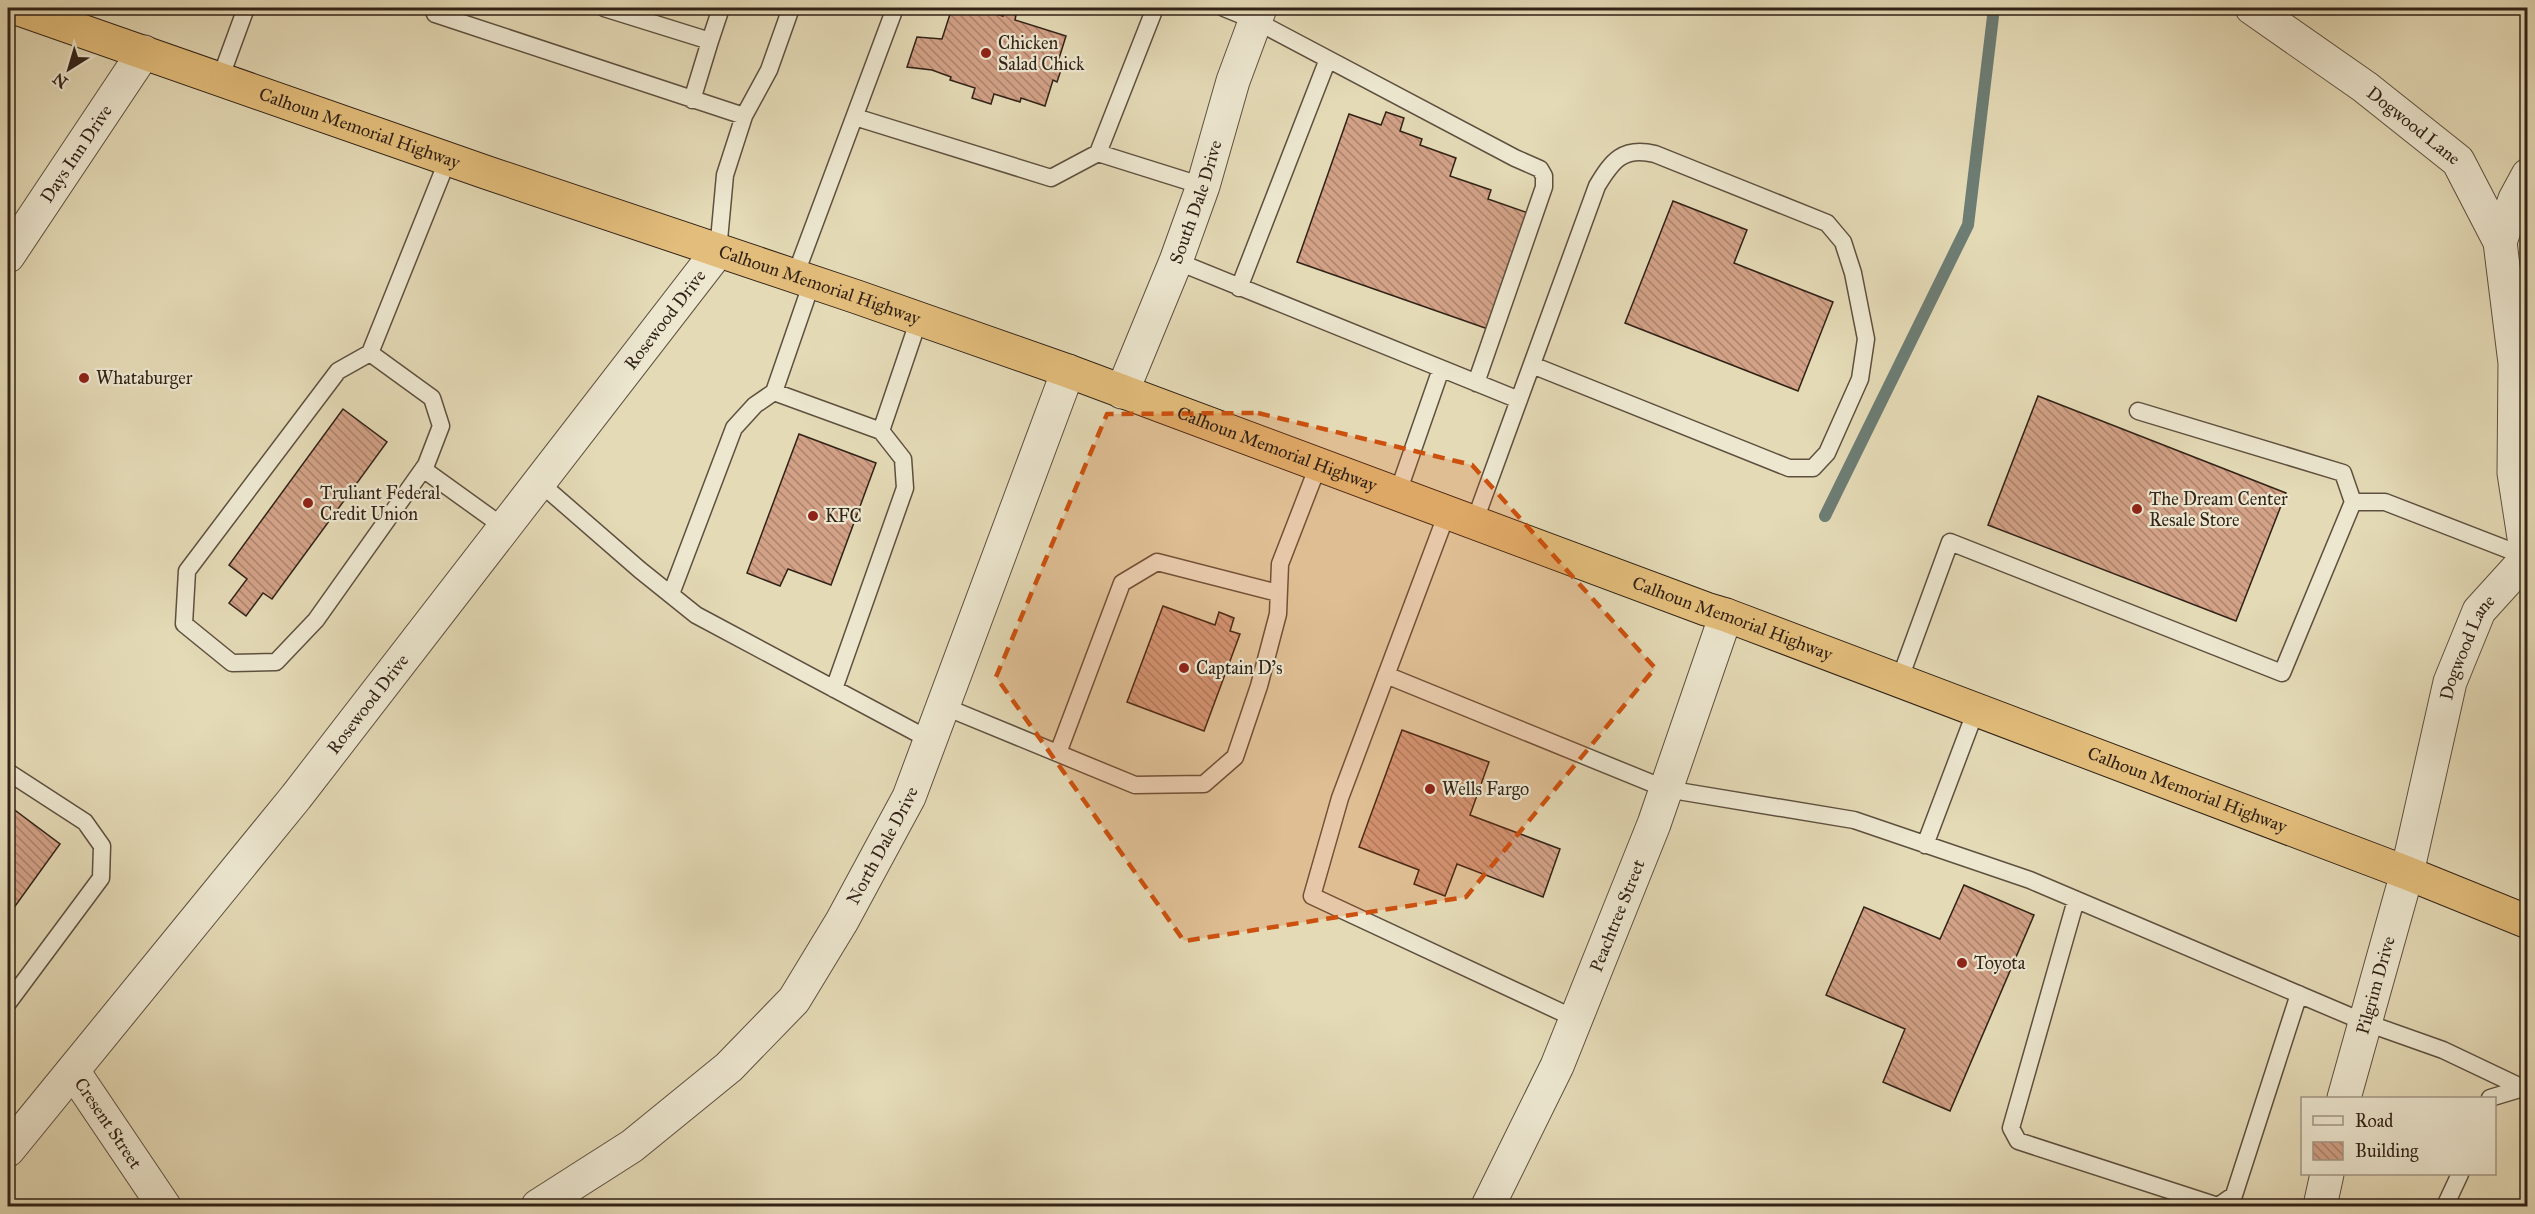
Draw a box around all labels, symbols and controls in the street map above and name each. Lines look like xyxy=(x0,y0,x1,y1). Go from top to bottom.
place label: Chicken Salad Chick xyxy=(998,32,1085,75)
north arrow xyxy=(39,39,99,99)
marker: Chicken Salad Chick xyxy=(979,46,993,60)
text: N xyxy=(49,69,71,92)
street label: Dogwood Lane xyxy=(2362,82,2465,170)
street label: Calhoun Memorial Highway xyxy=(256,83,464,174)
street label: Days Inn Drive xyxy=(36,100,117,207)
street label: South Dale Drive xyxy=(1165,138,1227,267)
street label: Calhoun Memorial Highway xyxy=(716,240,924,330)
street label: Rosewood Drive xyxy=(619,265,711,374)
place label: Whataburger xyxy=(96,367,193,390)
marker: Whataburger xyxy=(77,371,91,385)
street label: Calhoun Memorial Highway xyxy=(1174,402,1381,496)
place label: Truliant Federal Credit Union xyxy=(320,482,440,525)
place label: The Dream Center Resale Store xyxy=(2149,488,2288,531)
marker: Truliant Federal Credit Union xyxy=(301,496,315,510)
marker: The Dream Center Resale Store xyxy=(2130,502,2144,516)
place label: KFC xyxy=(825,505,862,527)
marker: KFC xyxy=(806,509,820,523)
street label: Calhoun Memorial Highway xyxy=(1629,572,1836,666)
street label: Dogwood Lane xyxy=(2435,590,2500,702)
street label: Rosewood Drive xyxy=(322,650,413,758)
place label: Captain D's xyxy=(1196,657,1283,679)
marker: Captain D's xyxy=(1177,661,1191,675)
street label: Calhoun Memorial Highway xyxy=(2084,742,2291,838)
place label: Wells Fargo xyxy=(1442,778,1529,801)
marker: Wells Fargo xyxy=(1423,782,1437,796)
street label: North Dale Drive xyxy=(842,784,923,908)
street label: Peachtree Street xyxy=(1585,856,1650,975)
street label: Pilgrim Drive xyxy=(2351,934,2400,1037)
place label: Toyota xyxy=(1974,952,2026,974)
marker: Toyota xyxy=(1955,956,1969,970)
street label: Cresent Street xyxy=(70,1073,147,1174)
legend xyxy=(2301,1097,2496,1175)
text: Road xyxy=(2355,1110,2393,1132)
text: Building xyxy=(2355,1140,2419,1163)

